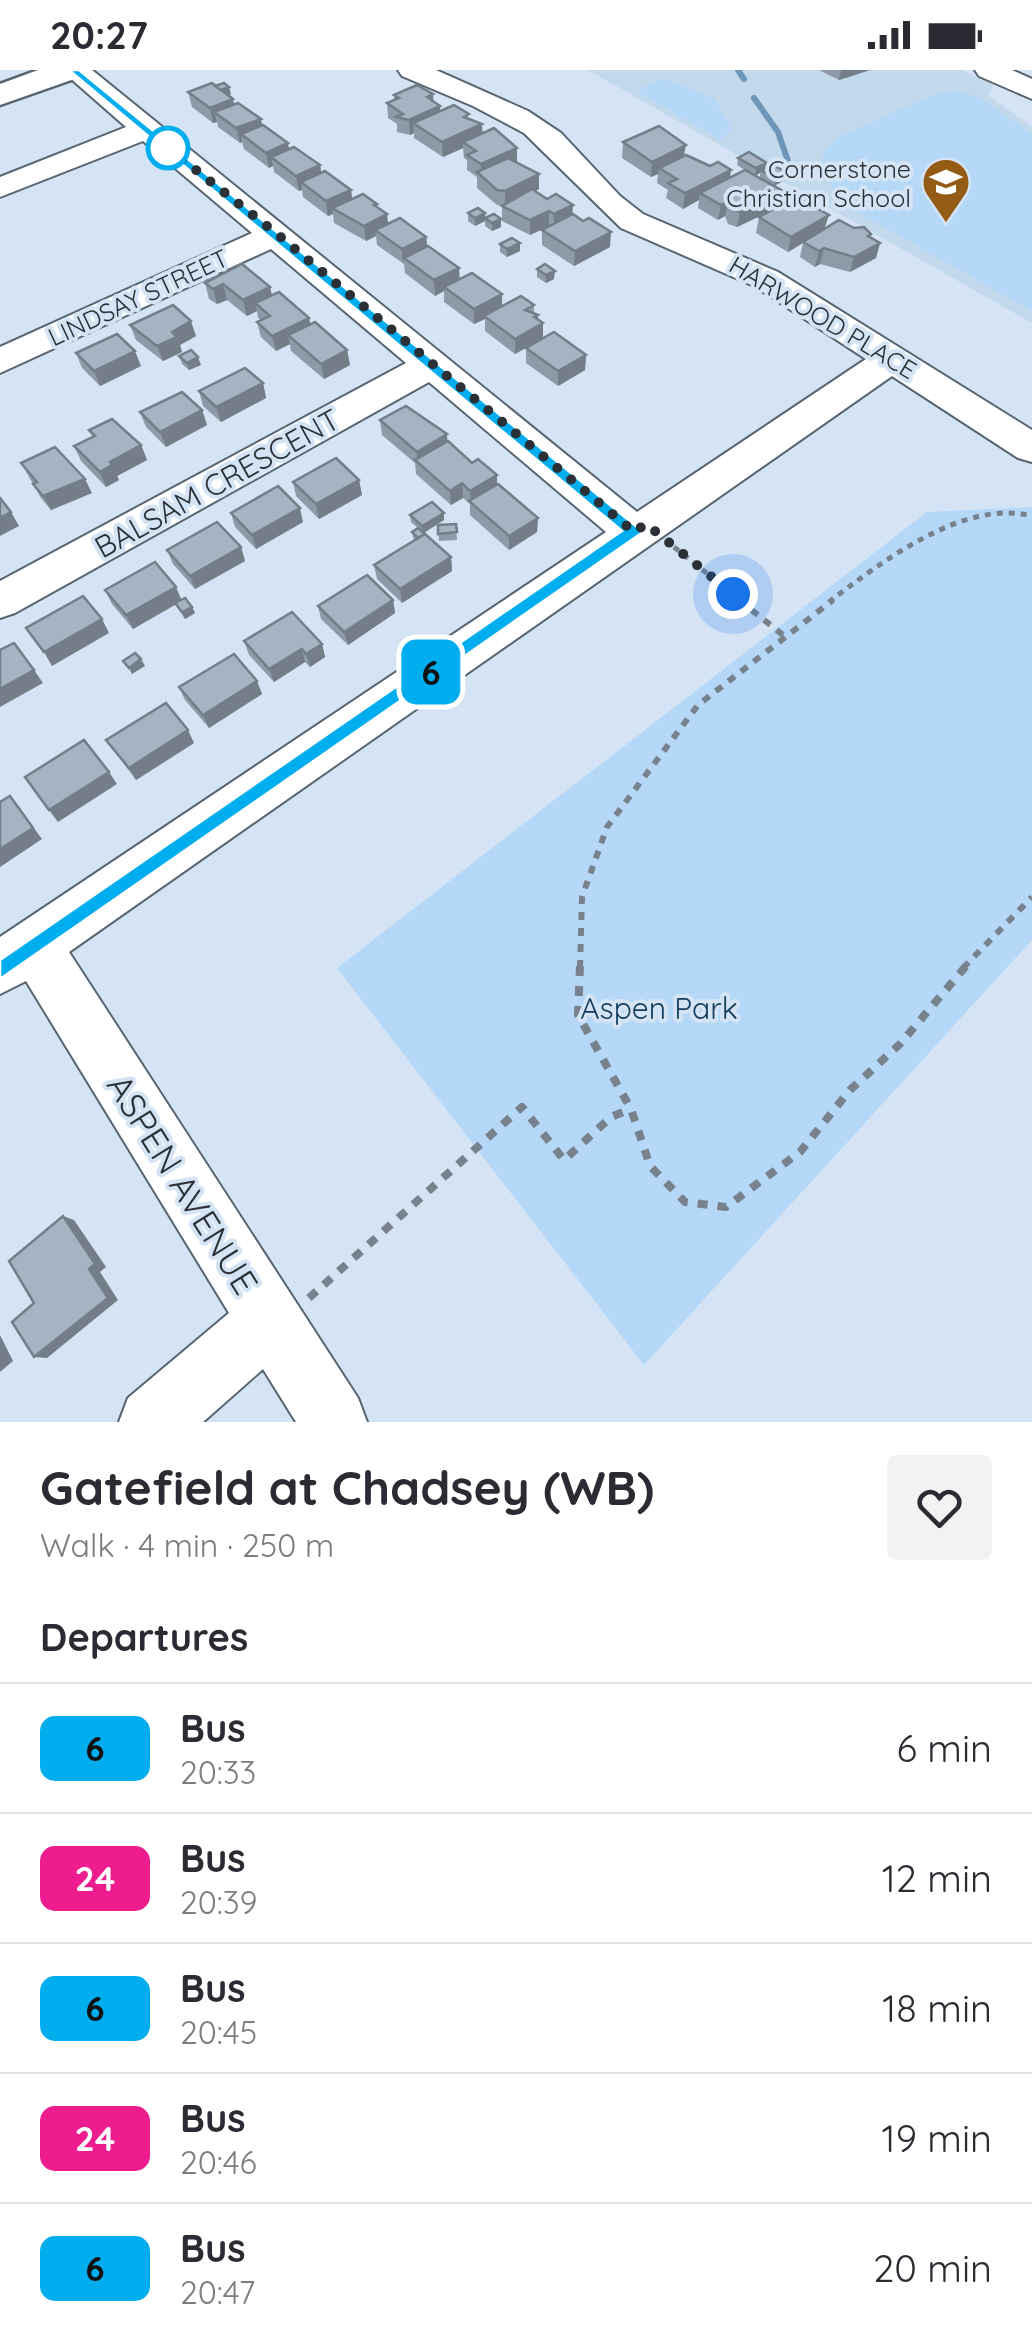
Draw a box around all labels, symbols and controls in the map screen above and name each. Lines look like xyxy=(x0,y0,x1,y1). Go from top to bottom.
text: 20:27 xyxy=(50,11,148,59)
unlabelled marker xyxy=(147,127,189,169)
place label: Cornerstone Christian School xyxy=(726,153,911,213)
school or university icon: Cornerstone Christian School xyxy=(920,156,972,224)
street label: LINDSAY STREET xyxy=(43,242,233,352)
street label: HARWOOD PLACE xyxy=(724,249,922,385)
street label: BALSAM CRESCENT xyxy=(88,400,346,566)
your location xyxy=(708,569,758,619)
line badge: 6 xyxy=(398,640,464,704)
text: 6 xyxy=(421,650,441,694)
park label: Aspen Park xyxy=(580,989,738,1027)
street label: ASPEN AVENUE xyxy=(98,1066,268,1302)
button: heart xyxy=(887,1455,992,1560)
text: Gatefield at Chadsey (WB) xyxy=(40,1457,654,1517)
text: Walk · 4 min · 250 m xyxy=(40,1525,334,1565)
text: Departures xyxy=(40,1613,248,1661)
text: Bus xyxy=(180,1704,246,1752)
text: 6 min xyxy=(896,1724,992,1772)
text: 6 xyxy=(85,1726,105,1770)
text: 20:33 xyxy=(180,1752,256,1792)
text: Bus xyxy=(180,1834,246,1882)
text: 12 min xyxy=(882,1854,992,1902)
text: 24 xyxy=(75,1856,115,1900)
text: 20:39 xyxy=(180,1882,257,1922)
text: Bus xyxy=(180,1964,246,2012)
text: 18 min xyxy=(882,1984,992,2032)
text: 6 xyxy=(85,1986,105,2030)
text: 20:45 xyxy=(180,2012,257,2052)
text: Bus xyxy=(180,2094,246,2142)
text: 19 min xyxy=(882,2114,992,2162)
text: 24 xyxy=(75,2116,115,2160)
text: 20:46 xyxy=(180,2142,257,2182)
text: Bus xyxy=(180,2224,246,2272)
text: 20 min xyxy=(873,2244,992,2292)
text: 6 xyxy=(85,2246,105,2290)
text: 20:47 xyxy=(180,2272,255,2312)

